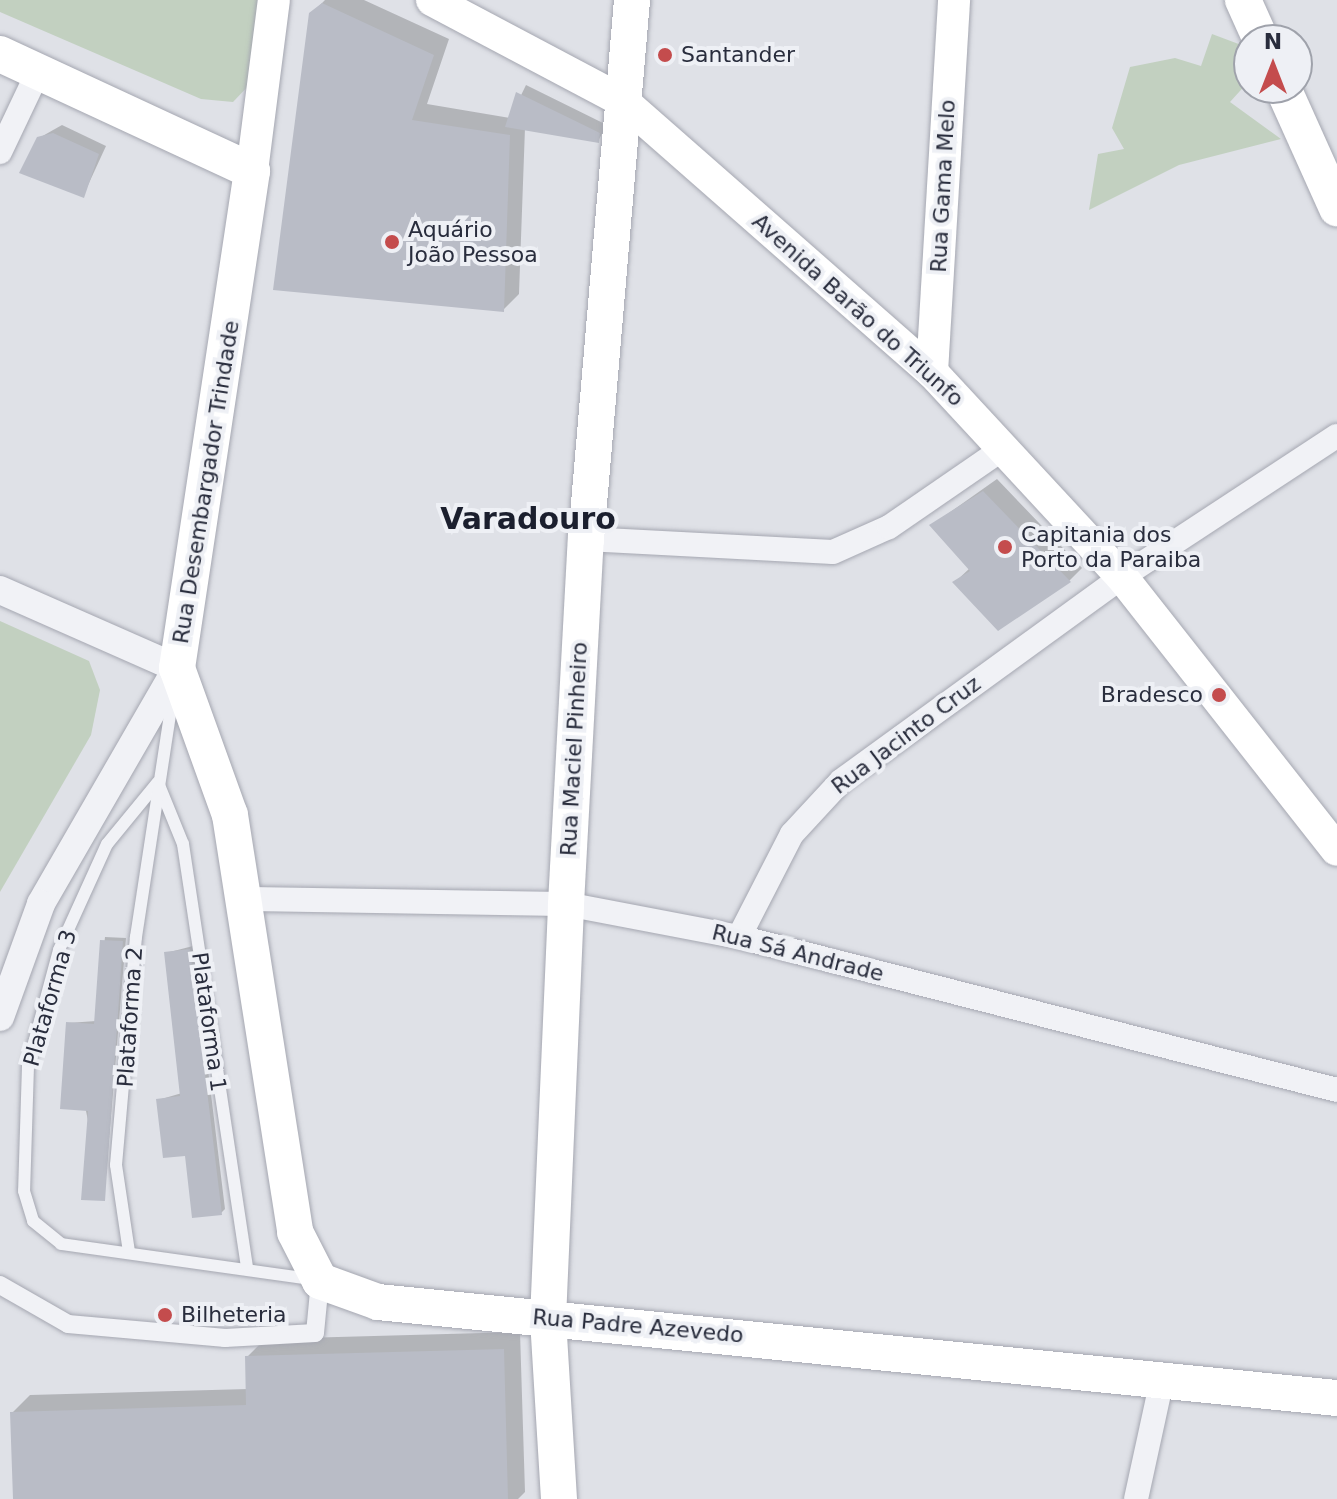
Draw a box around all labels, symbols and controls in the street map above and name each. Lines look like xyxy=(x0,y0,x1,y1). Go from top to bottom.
north arrow xyxy=(1233,24,1313,104)
text: N xyxy=(1264,29,1282,54)
place label: Santander xyxy=(681,42,795,68)
marker: Santander xyxy=(656,46,674,64)
street label: Rua Gama Melo xyxy=(925,99,961,273)
street label: Avenida Barão do Triunfo xyxy=(747,208,969,412)
place label: Aquário João Pessoa xyxy=(408,216,538,268)
marker: Aquário João Pessoa xyxy=(383,233,401,251)
street label: Rua Desembargador Trindade xyxy=(167,319,245,645)
district label: Varadouro xyxy=(440,501,616,537)
place label: Capitania dos Porto da Paraiba xyxy=(1021,521,1201,572)
marker: Capitania dos Porto da Paraiba xyxy=(996,538,1014,556)
street label: Rua Maciel Pinheiro xyxy=(555,641,593,857)
street label: Rua Jacinto Cruz xyxy=(826,670,986,800)
place label: Bradesco xyxy=(1101,682,1203,708)
marker: Bradesco xyxy=(1210,686,1228,704)
street label: Rua Sá Andrade xyxy=(709,919,887,987)
street label: Plataforma 3 xyxy=(18,927,82,1069)
street label: Plataforma 2 xyxy=(112,946,148,1088)
street label: Plataforma 1 xyxy=(186,950,232,1094)
place label: Bilheteria xyxy=(181,1302,287,1328)
street label: Rua Padre Azevedo xyxy=(531,1304,745,1348)
marker: Bilheteria xyxy=(156,1306,174,1324)

